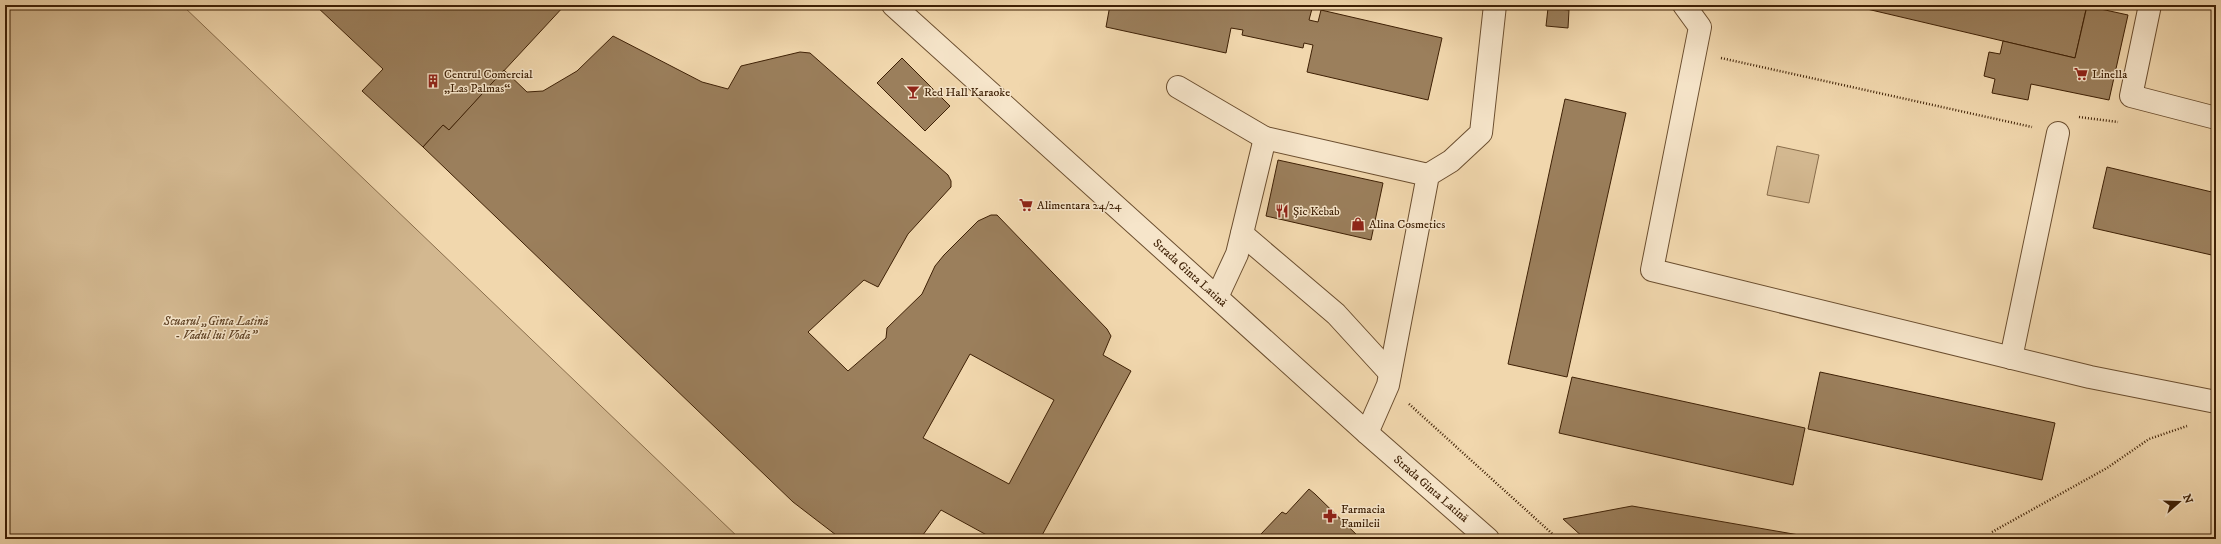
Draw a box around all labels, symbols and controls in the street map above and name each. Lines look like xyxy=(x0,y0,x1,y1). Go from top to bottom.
supermarket icon: Linella xyxy=(2073,66,2089,82)
place label: Centrul Comercial „Las Palmas“ xyxy=(444,67,533,96)
place label: Linella xyxy=(2092,67,2128,82)
building icon: Centrul Comercial „Las Palmas“ xyxy=(425,73,441,89)
bar icon: Red Hall Karaoke xyxy=(905,84,921,100)
place label: Red Hall Karaoke xyxy=(924,85,1010,100)
supermarket icon: Alimentara 24/24 xyxy=(1018,197,1034,213)
place label: Alimentara 24/24 xyxy=(1037,198,1123,213)
restaurant icon: Șic Kebab xyxy=(1274,203,1290,219)
place label: Șic Kebab xyxy=(1293,204,1340,219)
shop icon: Alina Cosmetics xyxy=(1350,216,1366,232)
place label: Alina Cosmetics xyxy=(1369,217,1445,232)
street label: Strada Ginta Latină xyxy=(1150,236,1231,311)
park label: Scuarul „Ginta Latină - Vadul lui Vodă” xyxy=(163,314,269,343)
street label: Strada Ginta Latină xyxy=(1390,452,1472,526)
north arrow xyxy=(2159,482,2199,522)
text: N xyxy=(2179,492,2196,506)
place label: Farmacia Famileii xyxy=(1341,502,1386,531)
pharmacy icon: Farmacia Famileii xyxy=(1322,508,1338,524)

